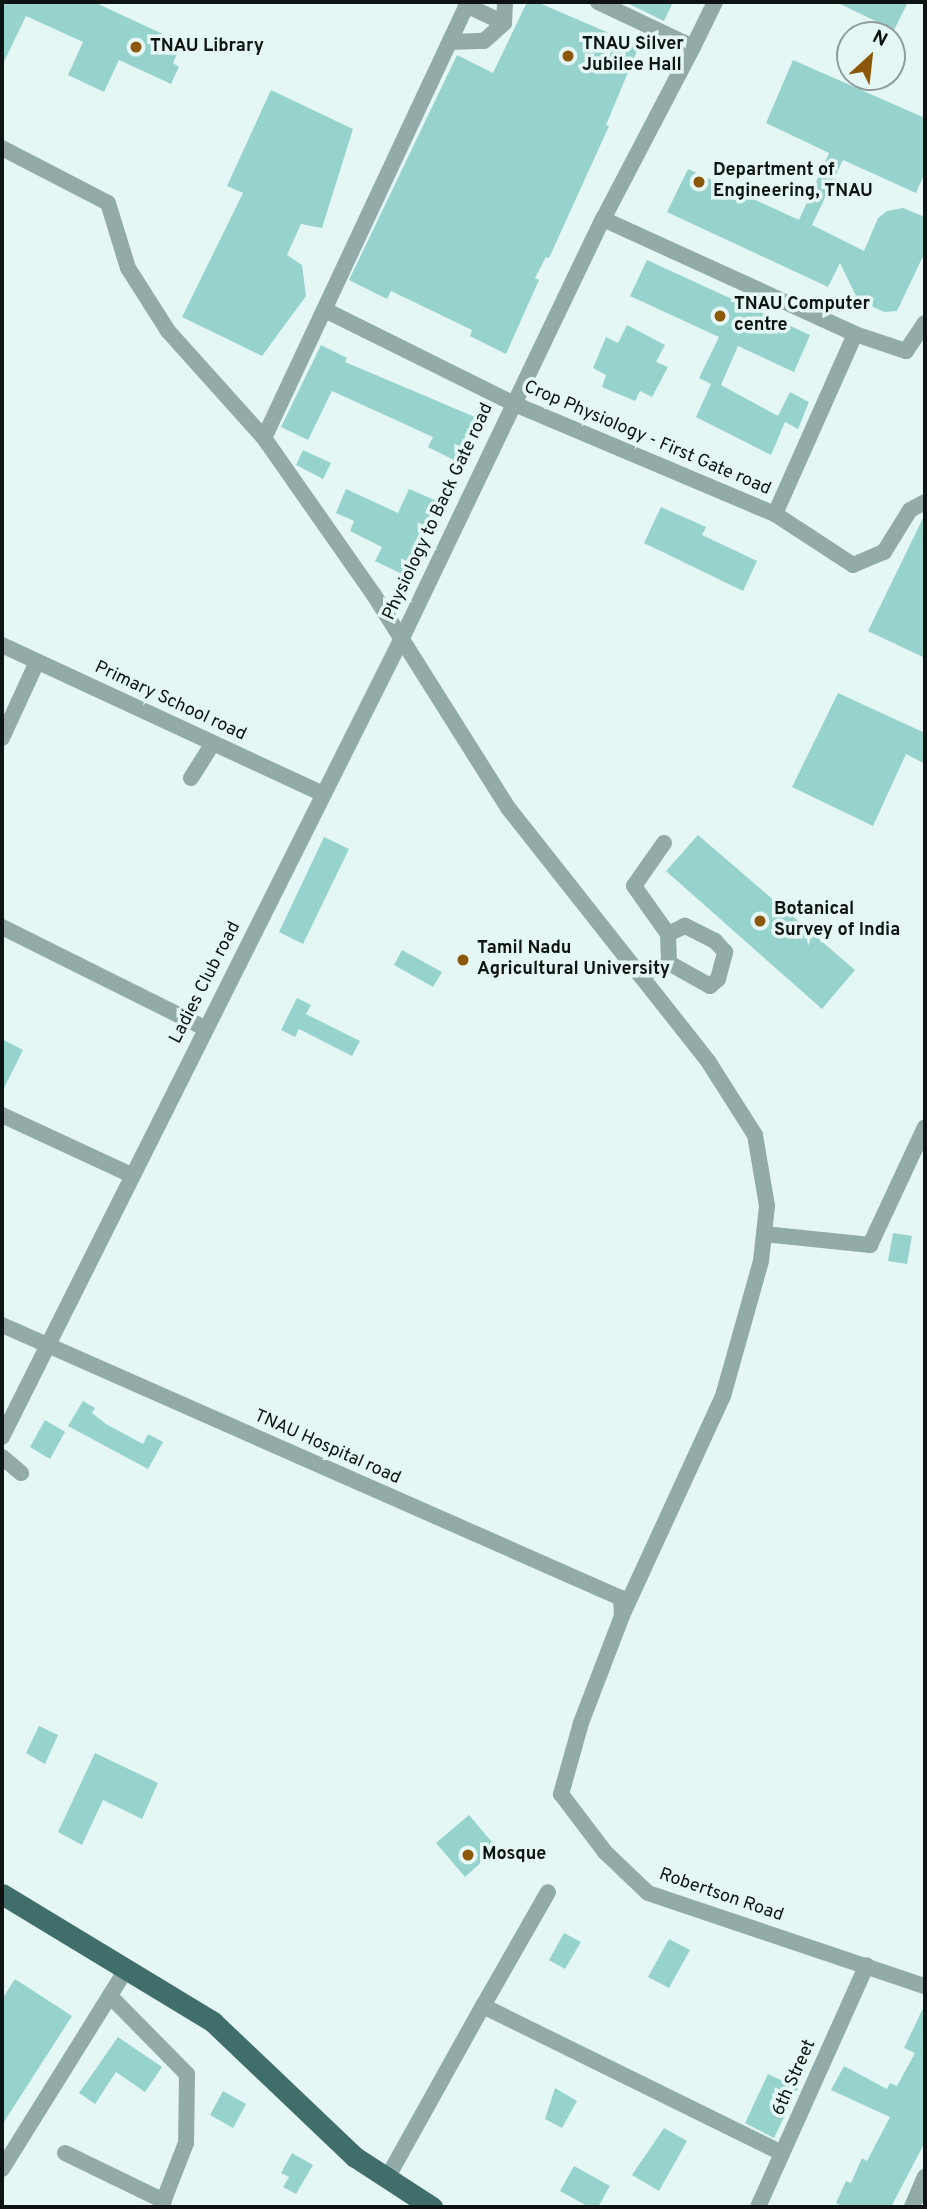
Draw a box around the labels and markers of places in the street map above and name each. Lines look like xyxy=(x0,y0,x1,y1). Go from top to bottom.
place label: TNAU Silver Jubilee Hall xyxy=(582,35,684,78)
place label: TNAU Library xyxy=(150,36,264,58)
marker: TNAU Library xyxy=(128,39,144,55)
marker: TNAU Silver Jubilee Hall xyxy=(560,48,576,64)
place label: Department of Engineering, TNAU xyxy=(713,161,873,204)
marker: Department of Engineering, TNAU xyxy=(691,174,707,190)
place label: TNAU Computer centre xyxy=(734,295,870,338)
marker: TNAU Computer centre xyxy=(712,308,728,324)
place label: Botanical Survey of India xyxy=(774,900,900,942)
marker: Botanical Survey of India xyxy=(752,913,768,929)
place label: Tamil Nadu Agricultural University xyxy=(477,939,670,982)
marker: Tamil Nadu Agricultural University xyxy=(455,952,471,968)
place label: Mosque xyxy=(482,1844,546,1866)
marker: Mosque xyxy=(460,1847,476,1863)

